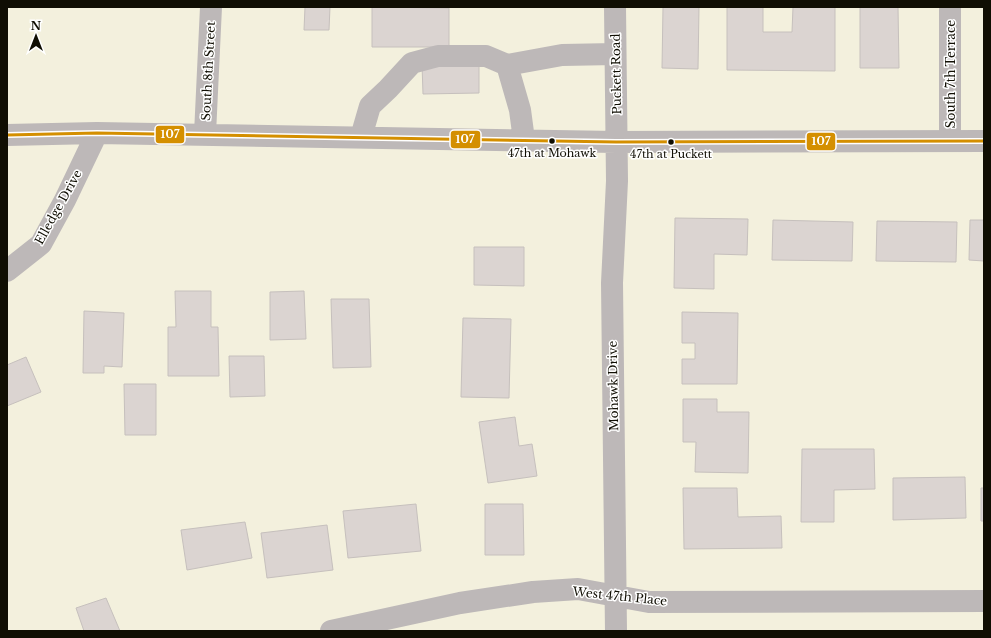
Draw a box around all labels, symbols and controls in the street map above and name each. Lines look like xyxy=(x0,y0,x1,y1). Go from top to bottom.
north arrow xyxy=(16,16,56,56)
text: N xyxy=(31,19,42,33)
street label: South 8th Street xyxy=(198,20,218,121)
street label: South 7th Terrace xyxy=(943,20,958,128)
street label: Puckett Road xyxy=(608,33,624,115)
line badge: 107 xyxy=(155,125,185,144)
text: 107 xyxy=(161,127,180,141)
line badge: 107 xyxy=(450,130,481,149)
text: 107 xyxy=(456,132,475,146)
line badge: 107 xyxy=(806,132,836,151)
text: 107 xyxy=(812,134,831,148)
marker: 47th at Mohawk xyxy=(547,136,557,146)
marker: 47th at Puckett xyxy=(666,137,676,147)
place label: 47th at Mohawk xyxy=(508,146,597,160)
place label: 47th at Puckett xyxy=(630,147,713,161)
street label: Elledge Drive xyxy=(31,167,85,247)
street label: Mohawk Drive xyxy=(605,341,621,431)
street label: West 47th Place xyxy=(571,583,668,608)

